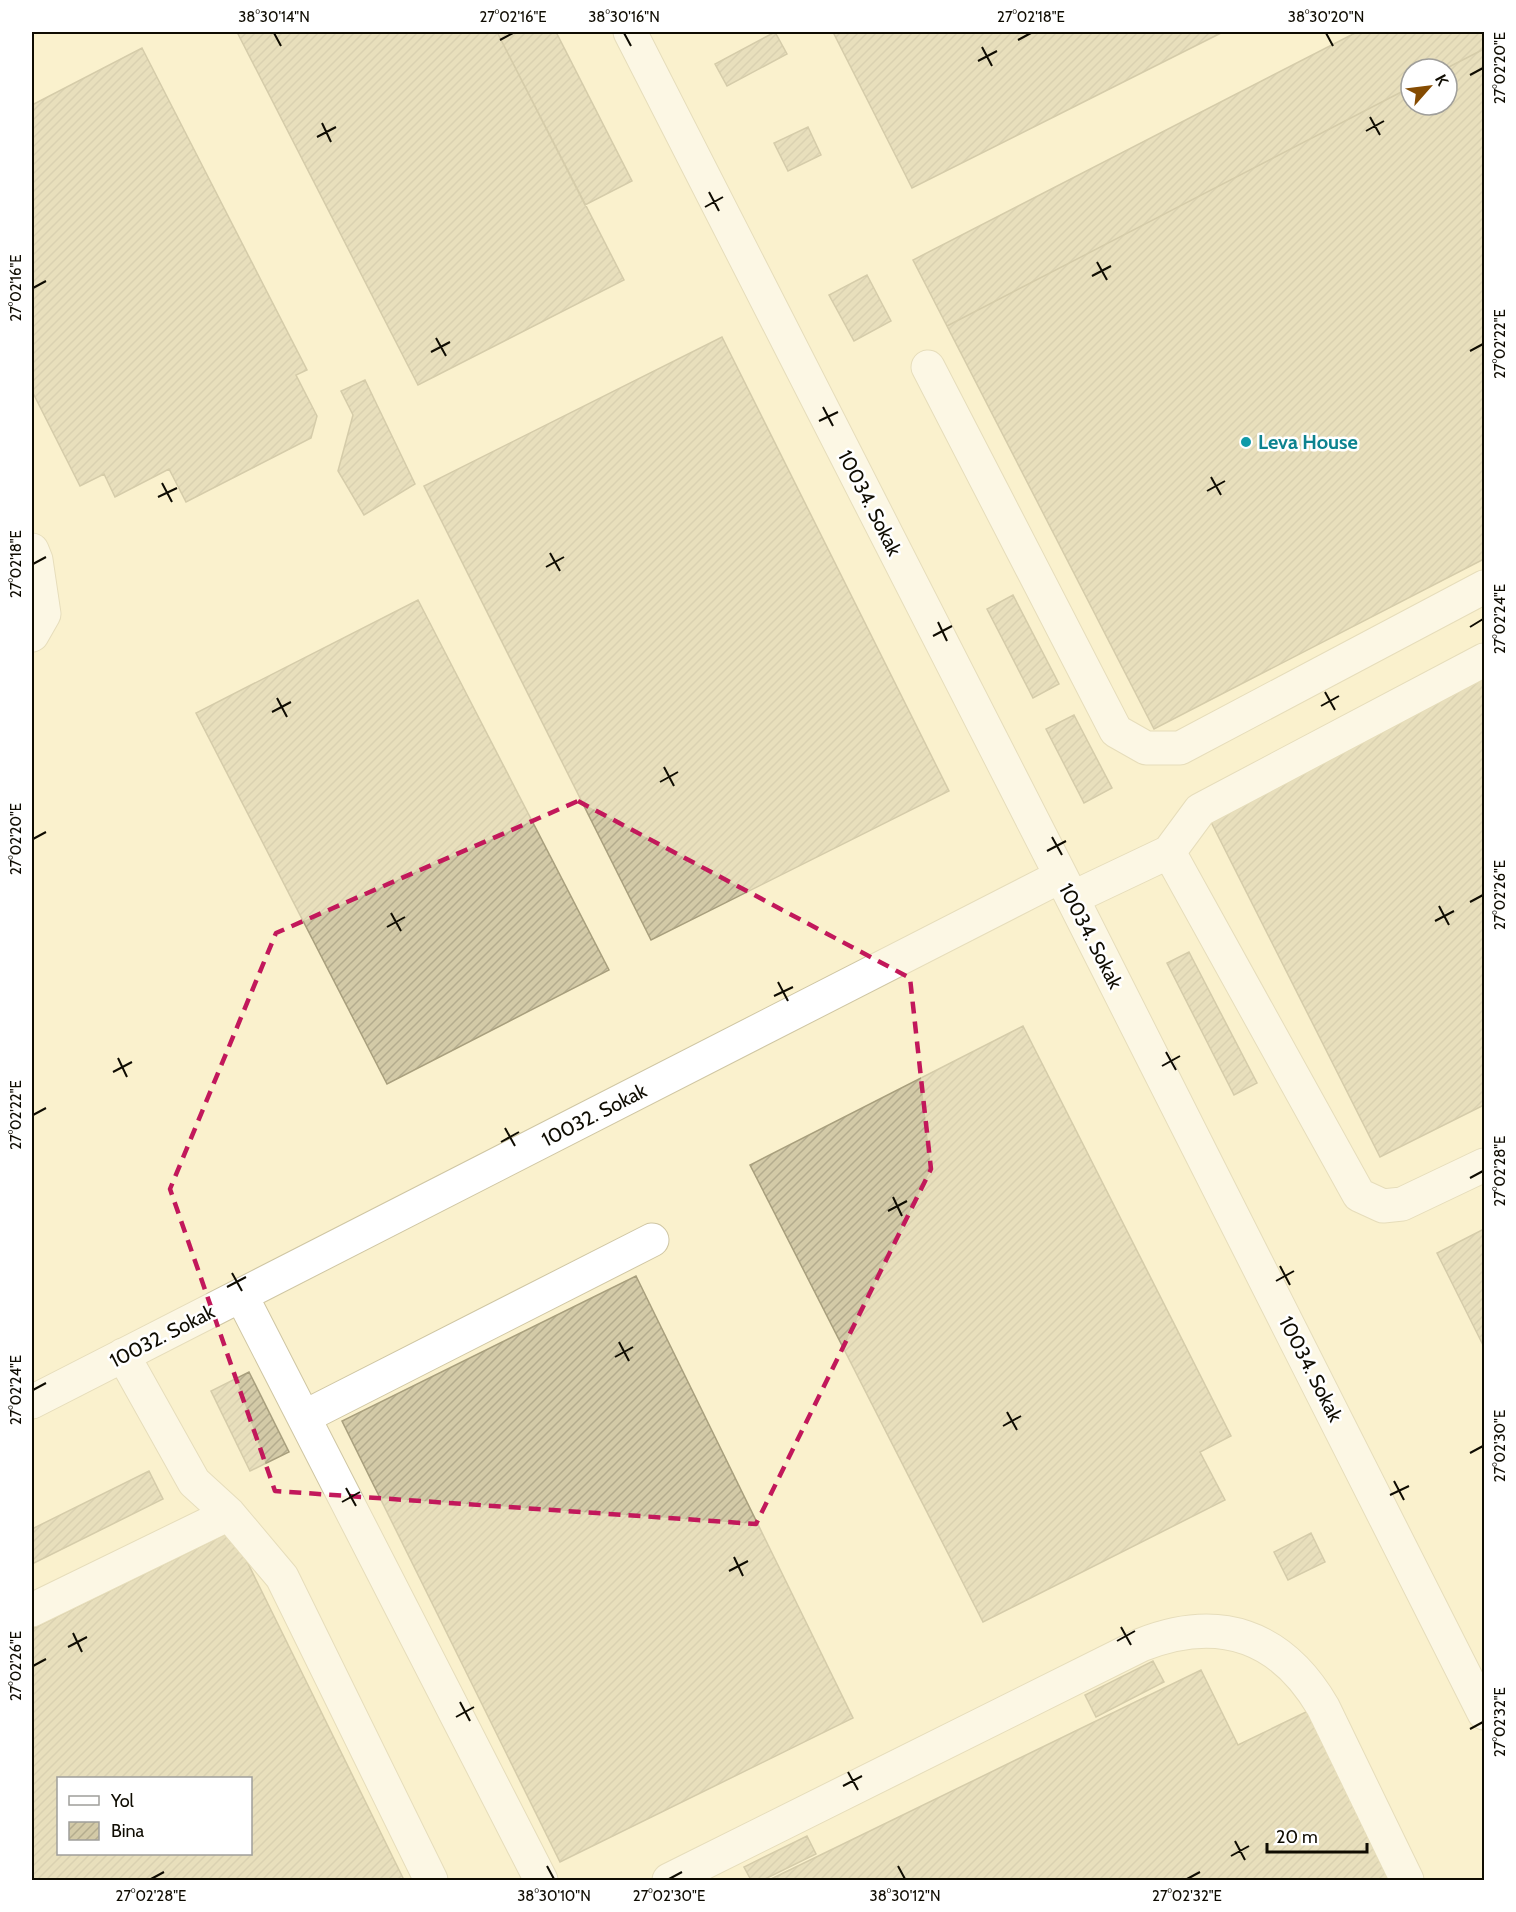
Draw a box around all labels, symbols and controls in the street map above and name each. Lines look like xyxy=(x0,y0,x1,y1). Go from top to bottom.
text: 38°30'14"N xyxy=(238,8,310,26)
text: 27°02'16"E xyxy=(479,8,547,26)
text: 38°30'16"N xyxy=(588,8,660,26)
text: 27°02'18"E xyxy=(997,8,1065,26)
text: 38°30'20"N xyxy=(1288,8,1364,26)
text: 27°02'20"E xyxy=(1491,32,1509,104)
north arrow xyxy=(1399,57,1459,117)
text: K xyxy=(1431,71,1453,89)
text: 27°02'16"E xyxy=(7,254,25,322)
text: 27°02'22"E xyxy=(1491,309,1509,379)
place label: Leva House xyxy=(1258,430,1358,454)
marker: Leva House xyxy=(1239,435,1253,449)
street label: 10034. Sokak xyxy=(833,446,907,560)
text: 27°02'18"E xyxy=(7,530,25,598)
text: 27°02'24"E xyxy=(1491,584,1509,654)
text: 27°02'20"E xyxy=(7,803,25,875)
text: 27°02'26"E xyxy=(1491,860,1509,930)
street label: 10034. Sokak xyxy=(1054,879,1128,993)
street label: 10032. Sokak xyxy=(538,1078,650,1152)
text: 27°02'22"E xyxy=(7,1080,25,1150)
text: 27°02'28"E xyxy=(1491,1136,1509,1206)
street label: 10032. Sokak xyxy=(106,1299,218,1373)
street label: 10034. Sokak xyxy=(1274,1312,1348,1426)
text: 27°02'24"E xyxy=(7,1355,25,1425)
text: 27°02'30"E xyxy=(1491,1410,1509,1482)
text: 27°02'26"E xyxy=(7,1631,25,1701)
text: 27°02'32"E xyxy=(1491,1687,1509,1757)
legend xyxy=(57,1777,252,1855)
text: Yol xyxy=(110,1790,135,1812)
scale bar xyxy=(1267,1816,1368,1854)
text: Bina xyxy=(111,1820,145,1842)
text: 20 m xyxy=(1276,1826,1318,1848)
text: 27°02'28"E xyxy=(116,1887,186,1905)
text: 38°30'10"N xyxy=(517,1887,591,1905)
text: 27°02'30"E xyxy=(633,1887,705,1905)
text: 38°30'12"N xyxy=(870,1887,940,1905)
text: 27°02'32"E xyxy=(1152,1887,1222,1905)

